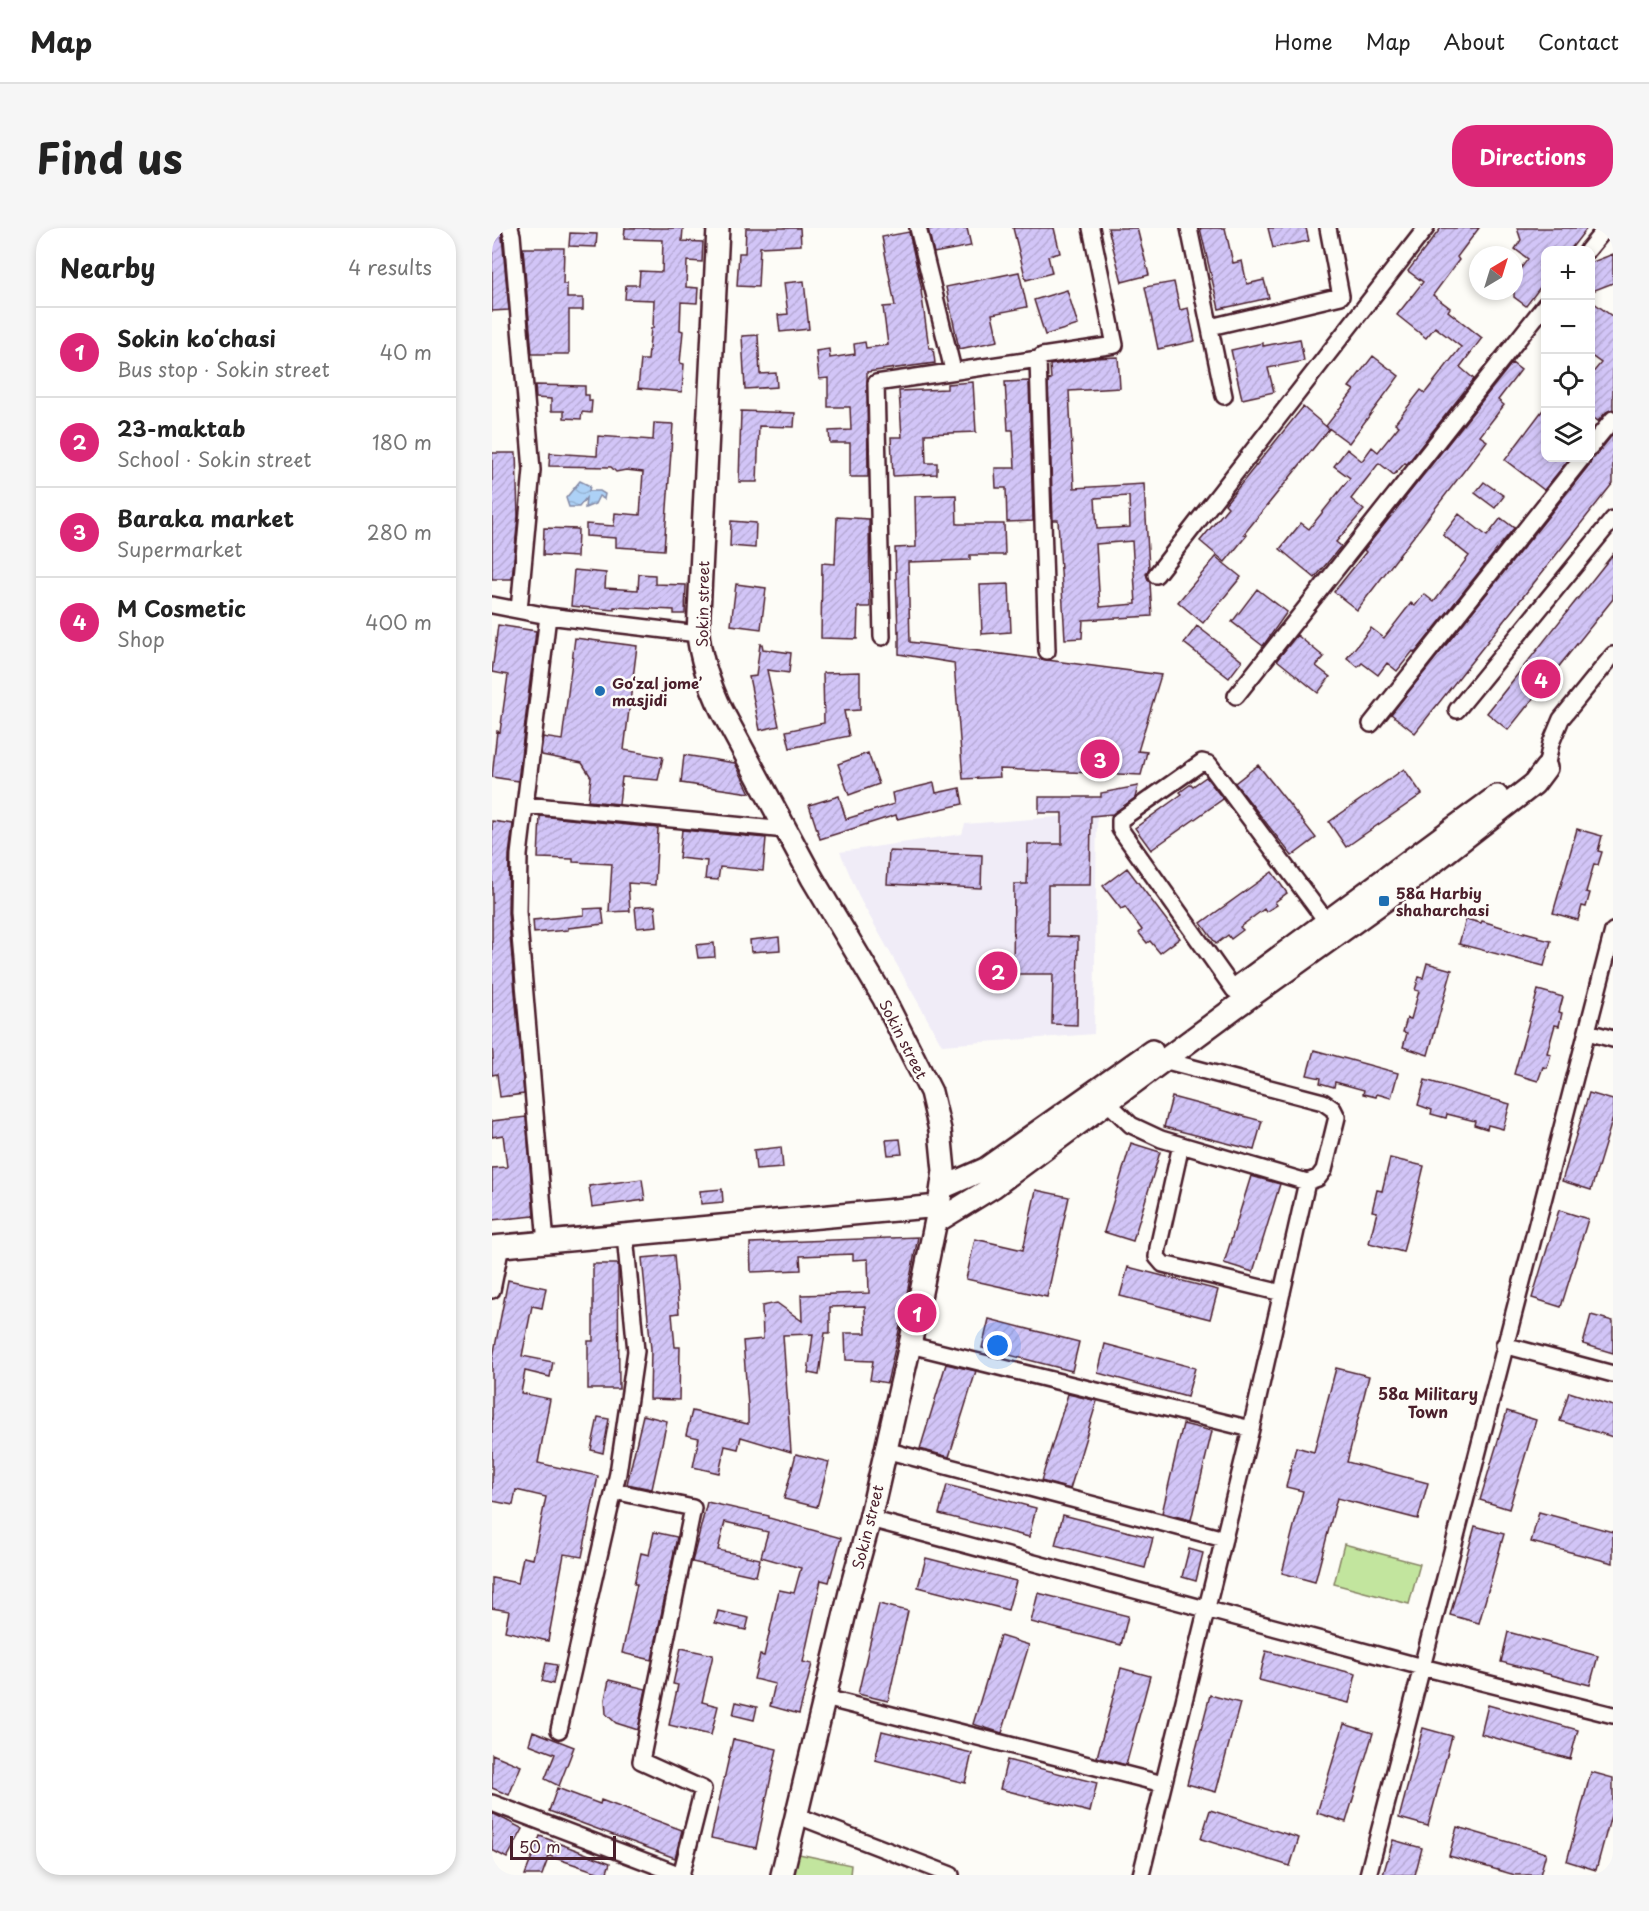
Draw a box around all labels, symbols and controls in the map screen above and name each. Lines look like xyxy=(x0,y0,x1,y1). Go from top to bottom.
text: Map xyxy=(30,20,92,63)
text: Home xyxy=(1274,25,1333,57)
text: Map xyxy=(1366,25,1411,57)
text: About xyxy=(1444,25,1505,57)
text: Contact xyxy=(1538,25,1619,57)
text: Find us xyxy=(36,125,183,188)
button: Directions xyxy=(1452,125,1613,187)
north arrow xyxy=(1469,246,1523,300)
map controls xyxy=(1541,246,1595,462)
button: + xyxy=(1541,246,1595,300)
text: Nearby xyxy=(60,248,155,287)
text: 4 results xyxy=(348,252,432,282)
button: − xyxy=(1541,300,1595,354)
text: Sokin koʻchasi xyxy=(117,321,276,354)
text: 1 xyxy=(75,337,84,367)
text: 40 m xyxy=(380,337,432,367)
text: Bus stop · Sokin street xyxy=(117,354,330,384)
button: locate xyxy=(1541,354,1595,408)
button: layers xyxy=(1541,408,1595,462)
text: 23-maktab xyxy=(117,411,245,444)
text: 2 xyxy=(72,427,87,457)
text: 180 m xyxy=(372,427,432,457)
text: School · Sokin street xyxy=(117,444,312,474)
text: Baraka market xyxy=(117,501,294,534)
text: 3 xyxy=(73,517,86,547)
text: 280 m xyxy=(367,517,432,547)
text: Supermarket xyxy=(117,534,243,564)
street label: Sokin street xyxy=(690,560,714,648)
text: M Cosmetic xyxy=(117,591,246,624)
text: 4 xyxy=(73,607,86,637)
text: 400 m xyxy=(365,607,432,637)
text: Shop xyxy=(117,624,165,654)
pin: 4 xyxy=(1522,656,1560,702)
place label: Go‘zal jome’ masjidi xyxy=(612,671,703,711)
marker: Go‘zal jome’ masjidi xyxy=(593,684,607,698)
pin: 3 xyxy=(1080,736,1120,782)
place label: 58a Harbiy shaharchasi xyxy=(1396,881,1489,921)
marker: 58a Harbiy shaharchasi xyxy=(1377,894,1391,908)
pin: 2 xyxy=(978,948,1018,994)
street label: Sokin street xyxy=(874,995,934,1083)
pin: 1 xyxy=(898,1290,936,1336)
your location xyxy=(983,1331,1012,1360)
district label: 58а Military Town xyxy=(1378,1381,1478,1423)
street label: Sokin street xyxy=(845,1482,889,1572)
scale bar xyxy=(510,1833,616,1860)
text: 50 m xyxy=(519,1834,560,1858)

